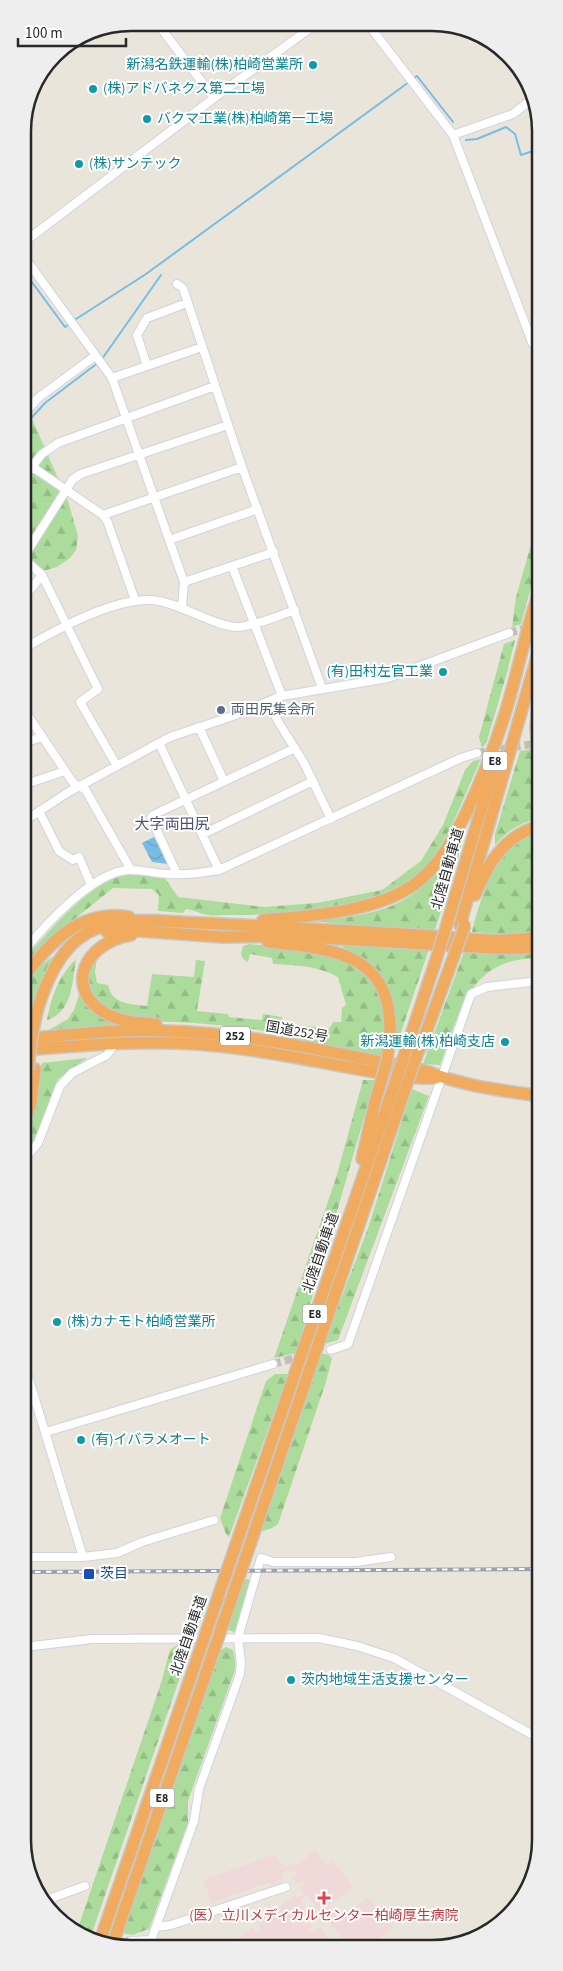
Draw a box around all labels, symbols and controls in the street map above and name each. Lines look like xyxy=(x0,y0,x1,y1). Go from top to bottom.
scale bar xyxy=(18,15,125,47)
text: 100 m xyxy=(25,23,63,44)
place label: 新潟名鉄運輸(株)柏崎営業所 xyxy=(127,55,303,75)
marker: 新潟名鉄運輸(株)柏崎営業所 xyxy=(307,59,319,71)
place label: (株)アドバネクス第二工場 xyxy=(103,79,265,99)
marker: (株)アドバネクス第二工場 xyxy=(87,83,99,95)
place label: バクマ工業(株)柏崎第一工場 xyxy=(157,109,333,129)
marker: バクマ工業(株)柏崎第一工場 xyxy=(141,113,153,125)
place label: (株)サンテック xyxy=(89,154,181,174)
marker: (株)サンテック xyxy=(73,158,85,170)
place label: (有)田村左官工業 xyxy=(327,662,433,682)
marker: (有)田村左官工業 xyxy=(437,666,449,678)
place label: 両田尻集会所 xyxy=(231,700,315,720)
marker: 両田尻集会所 xyxy=(215,704,227,716)
road number: E8 xyxy=(482,751,508,770)
district label: 大字両田尻 xyxy=(134,814,210,835)
street label: 北陸自動車道 xyxy=(427,826,469,912)
street label: 国道252号 xyxy=(264,1017,330,1047)
road number: 252 xyxy=(220,1026,250,1046)
place label: 新潟運輸(株)柏崎支店 xyxy=(361,1032,495,1052)
marker: 新潟運輸(株)柏崎支店 xyxy=(499,1036,511,1048)
street label: 北陸自動車道 xyxy=(298,1210,344,1296)
road number: E8 xyxy=(302,1305,328,1324)
place label: (株)カナモト柏崎営業所 xyxy=(67,1312,215,1332)
marker: (株)カナモト柏崎営業所 xyxy=(51,1316,63,1328)
place label: (有)イバラメオート xyxy=(91,1430,211,1450)
marker: (有)イバラメオート xyxy=(75,1434,87,1446)
place label: 茨目 xyxy=(100,1564,128,1584)
marker: 茨目 xyxy=(82,1567,96,1581)
street label: 北陸自動車道 xyxy=(166,1593,212,1679)
place label: 茨内地域生活支援センター xyxy=(301,1670,469,1690)
marker: 茨内地域生活支援センター xyxy=(285,1674,297,1686)
road number: E8 xyxy=(150,1789,174,1808)
marker: (医）立川メディカルセンター柏崎厚生病院 xyxy=(317,1891,331,1905)
place label: (医）立川メディカルセンター柏崎厚生病院 xyxy=(189,1906,459,1926)

